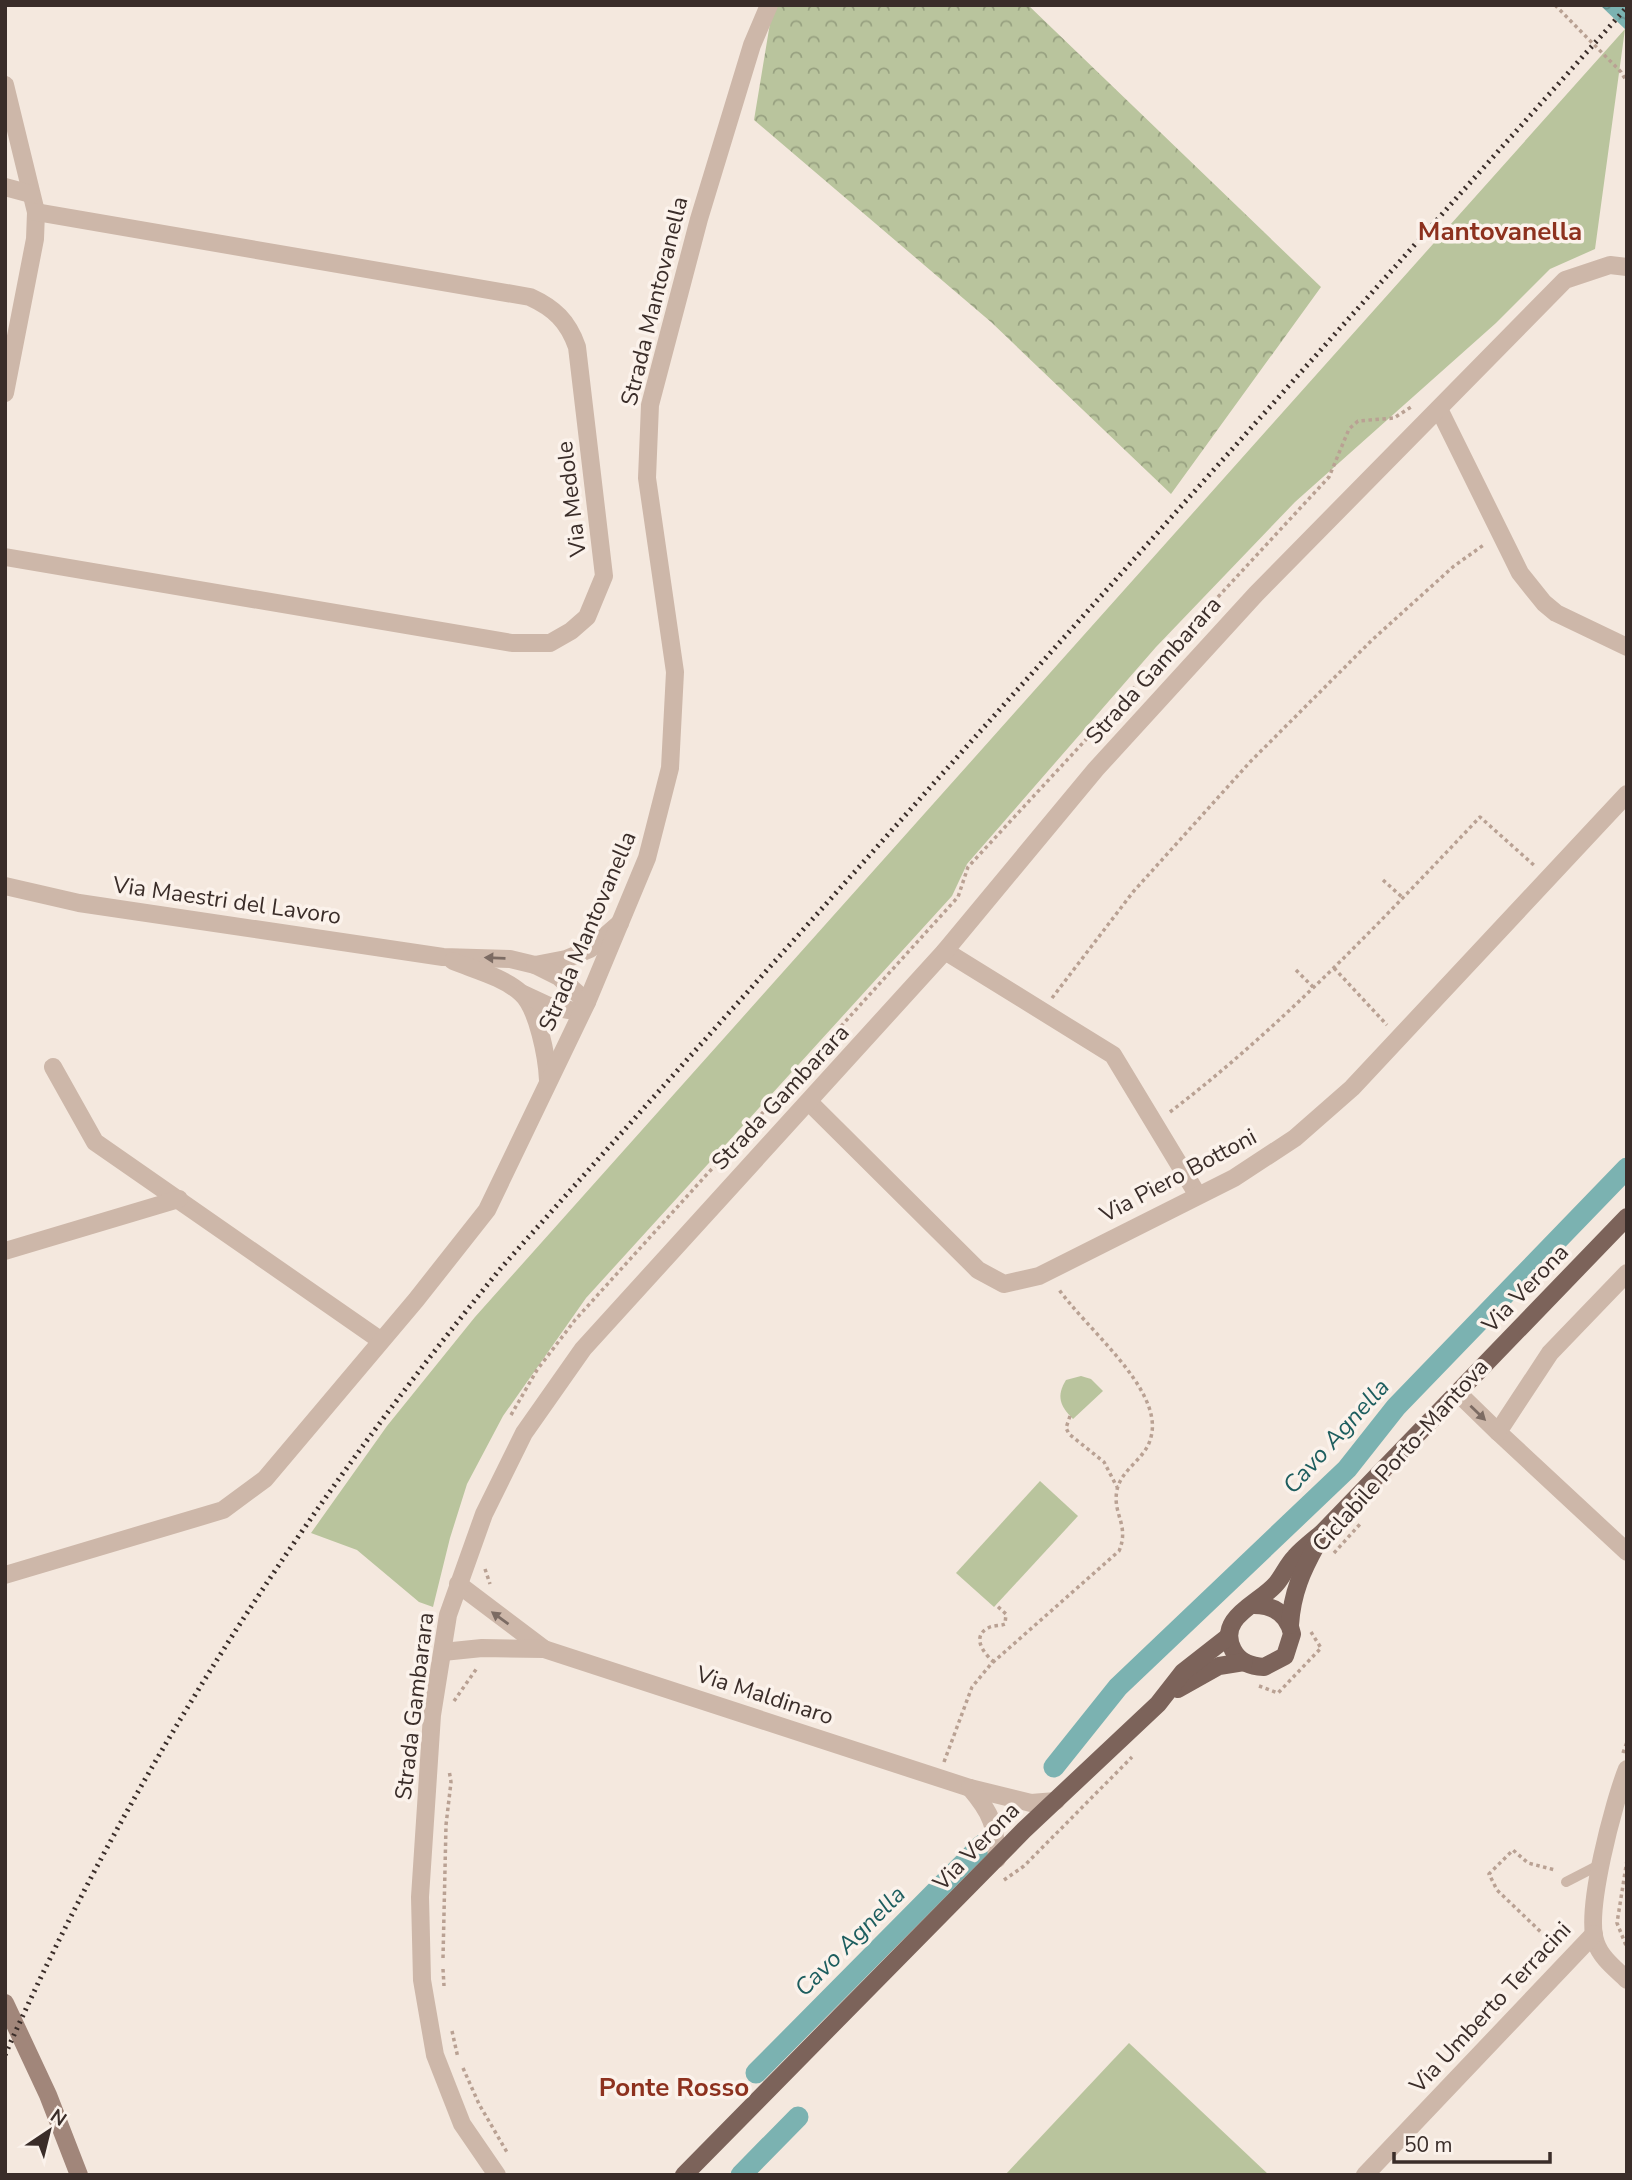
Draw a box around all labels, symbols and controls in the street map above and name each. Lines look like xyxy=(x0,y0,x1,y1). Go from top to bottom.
street label: Strada Mantovanella xyxy=(614,193,695,409)
district label: Mantovanella xyxy=(1418,214,1582,249)
street label: Via Medole xyxy=(549,439,594,560)
street label: Strada Gambarara xyxy=(1079,590,1228,751)
street label: Strada Mantovanella xyxy=(531,826,644,1036)
street label: Via Maestri del Lavoro xyxy=(110,869,343,932)
one-way arrow xyxy=(483,953,505,964)
street label: Strada Gambarara xyxy=(705,1018,856,1177)
street label: Via Piero Bottoni xyxy=(1094,1121,1262,1230)
street label: Via Verona xyxy=(1475,1237,1575,1340)
street label: Ciclabile Porto-Mantova xyxy=(1305,1352,1495,1559)
water label: Cavo Agnella xyxy=(1276,1371,1396,1501)
one-way arrow xyxy=(1469,1404,1486,1420)
street label: Strada Gambarara xyxy=(388,1610,441,1802)
one-way arrow xyxy=(491,1611,509,1625)
street label: Via Maldinaro xyxy=(691,1658,838,1732)
street label: Via Verona xyxy=(926,1795,1026,1898)
water label: Cavo Agnella xyxy=(787,1878,913,2004)
street label: Via Umberto Terracini xyxy=(1402,1915,1578,2101)
district label: Ponte Rosso xyxy=(599,2070,749,2105)
north arrow xyxy=(14,2096,84,2166)
text: N xyxy=(45,2103,71,2133)
scale bar xyxy=(1394,2120,1550,2164)
text: 50 m xyxy=(1404,2131,1453,2159)

